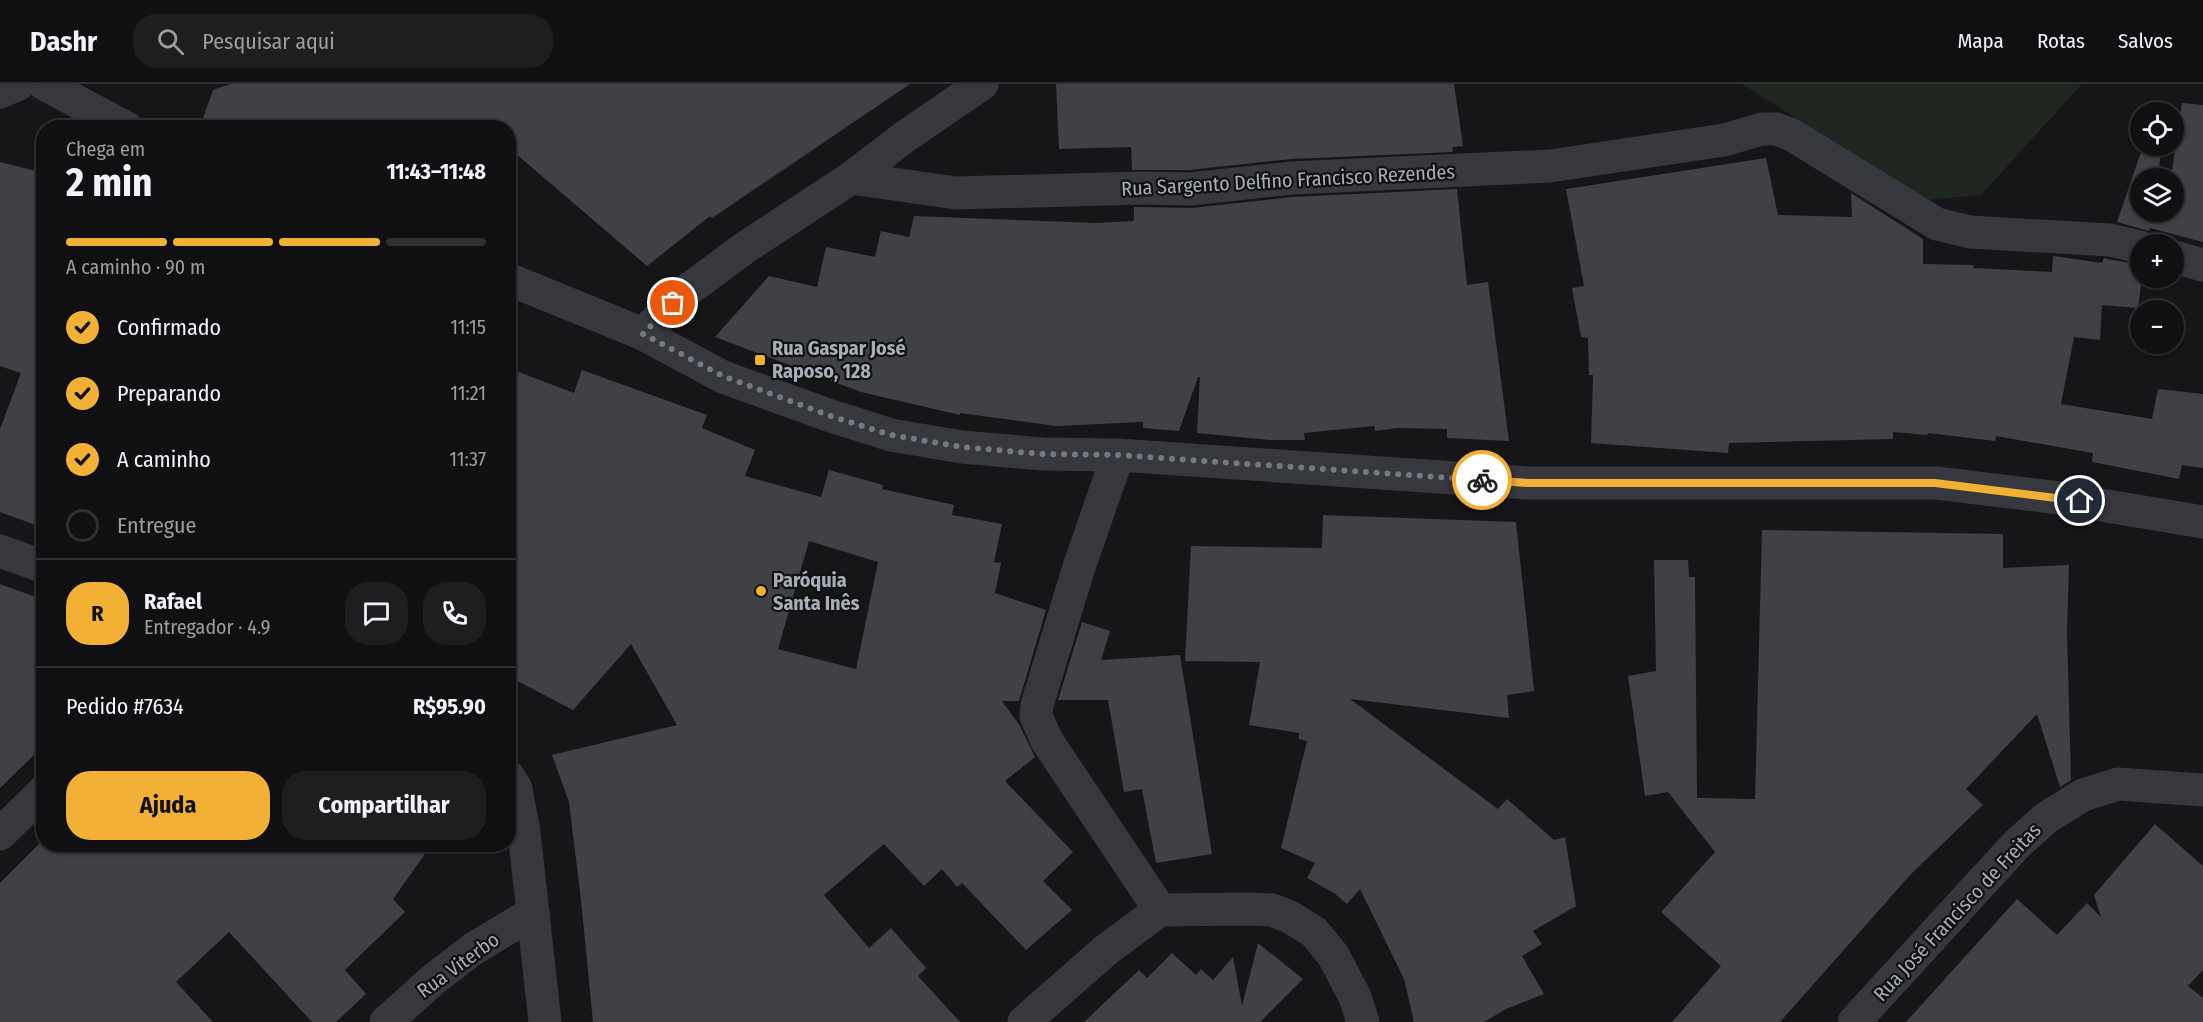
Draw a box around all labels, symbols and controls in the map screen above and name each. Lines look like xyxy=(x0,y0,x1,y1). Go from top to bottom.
search box xyxy=(133,14,553,68)
text: Dashr xyxy=(30,25,97,58)
icon: search xyxy=(154,25,187,58)
text: Pesquisar aqui xyxy=(202,28,335,55)
text: Mapa xyxy=(1957,28,2004,54)
text: Rotas xyxy=(2037,28,2085,54)
text: Salvos xyxy=(2118,28,2173,54)
map controls xyxy=(2130,102,2184,354)
button: locate xyxy=(2130,102,2184,156)
text: Chega em xyxy=(66,137,145,161)
text: 11:43–11:48 xyxy=(386,158,486,185)
street label: Rua Sargento Delfino Francisco Rezendes xyxy=(1120,159,1456,201)
text: 2 min xyxy=(66,160,152,206)
button: layers xyxy=(2130,168,2184,222)
button: + xyxy=(2130,234,2184,288)
text: A caminho · 90 m xyxy=(66,255,205,279)
pin xyxy=(647,277,698,328)
icon: bag xyxy=(656,286,689,319)
button: − xyxy=(2130,300,2184,354)
icon: check xyxy=(66,311,99,344)
text: Confirmado xyxy=(117,314,221,341)
text: 11:15 xyxy=(450,315,486,339)
place label: Rua Gaspar José Raposo, 128 xyxy=(772,336,906,383)
marker: Rua Gaspar José Raposo, 128 xyxy=(753,353,767,367)
icon: check xyxy=(66,377,99,410)
text: Preparando xyxy=(117,380,221,407)
text: 11:21 xyxy=(450,381,486,405)
icon: check xyxy=(66,443,99,476)
text: A caminho xyxy=(117,446,211,473)
text: 11:37 xyxy=(449,447,486,471)
courier xyxy=(1452,450,1512,510)
icon: bike xyxy=(1466,464,1499,497)
pin xyxy=(2054,475,2105,526)
icon: home xyxy=(2063,484,2096,517)
text: Entregue xyxy=(117,512,196,539)
place label: Paróquia Santa Inês xyxy=(773,568,860,615)
button: chat xyxy=(345,582,408,645)
button: phone xyxy=(423,582,486,645)
marker: Paróquia Santa Inês xyxy=(754,584,768,598)
text: Rafael xyxy=(144,588,202,615)
text: R xyxy=(91,600,104,627)
text: Entregador · 4.9 xyxy=(144,615,270,639)
text: Pedido #7634 xyxy=(66,693,184,720)
text: R$95.90 xyxy=(413,693,486,720)
button: Ajuda xyxy=(66,771,270,840)
button: Compartilhar xyxy=(282,771,486,840)
street label: Rua José Francisco de Freitas xyxy=(1868,818,2046,1006)
street label: Rua Viterbo xyxy=(412,927,504,1003)

